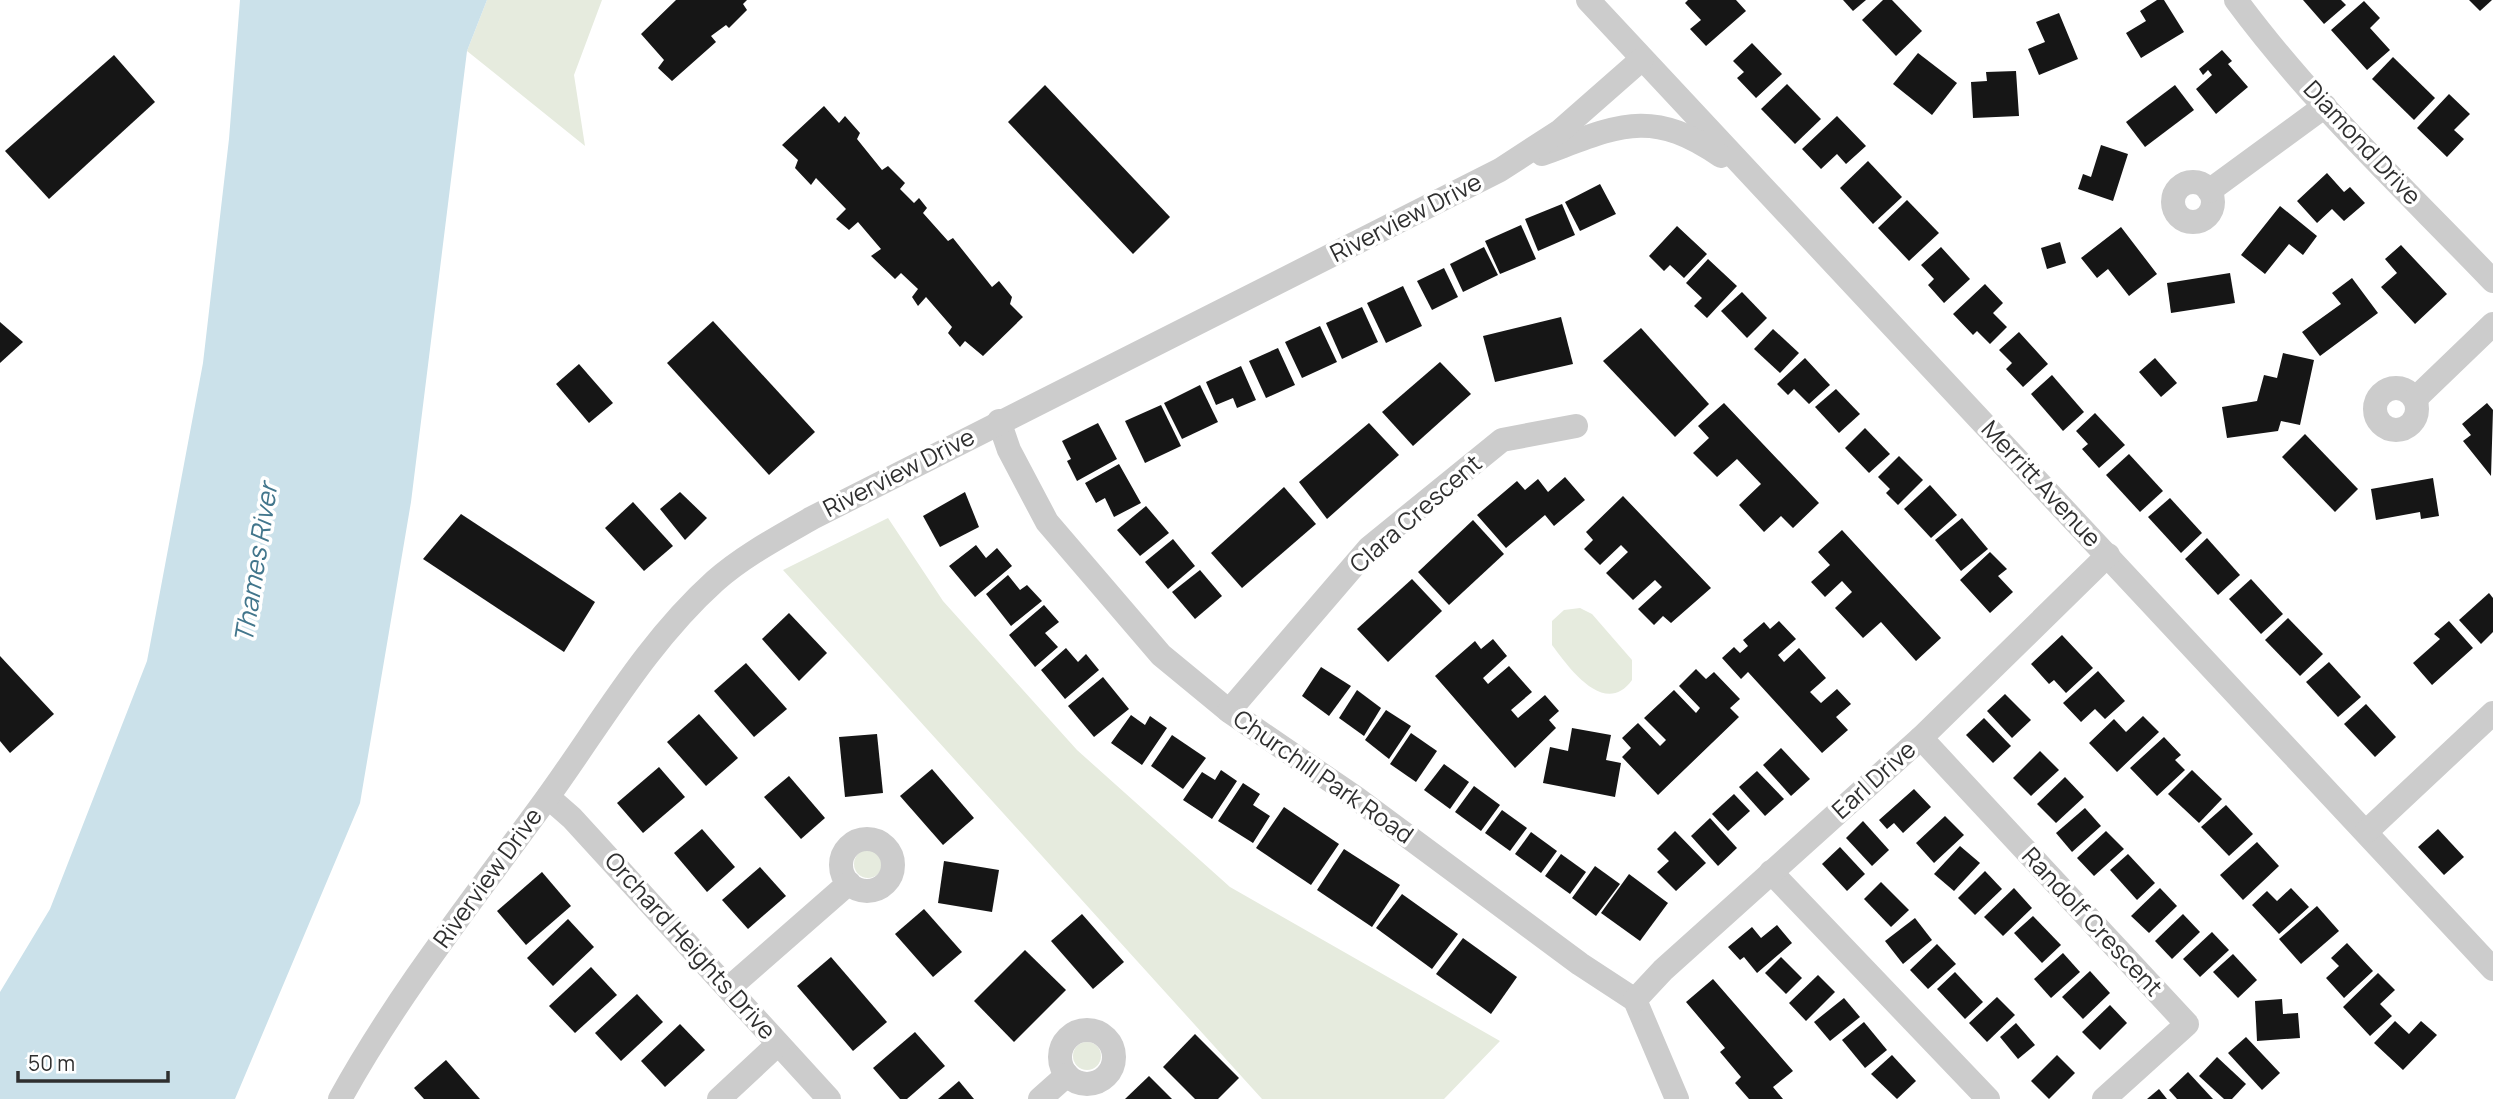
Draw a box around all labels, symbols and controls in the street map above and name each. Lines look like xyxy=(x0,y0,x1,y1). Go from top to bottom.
street label: Diamond Drive xyxy=(2297,73,2429,211)
street label: Riverview Drive xyxy=(1324,164,1487,269)
street label: Merritt Avenue xyxy=(1975,413,2109,553)
street label: Riverview Drive xyxy=(817,419,980,524)
street label: Clara Crescent xyxy=(1342,446,1488,579)
water label: Thames River xyxy=(225,477,286,645)
street label: Churchill Park Road xyxy=(1227,701,1420,850)
street label: Earl Drive xyxy=(1824,732,1922,825)
street label: Riverview Drive xyxy=(425,800,549,954)
street label: Randolf Crescent xyxy=(2015,839,2171,1003)
street label: Orchard Heights Drive xyxy=(598,844,784,1046)
scale bar xyxy=(18,1040,168,1084)
text: 50 m xyxy=(28,1049,75,1077)

